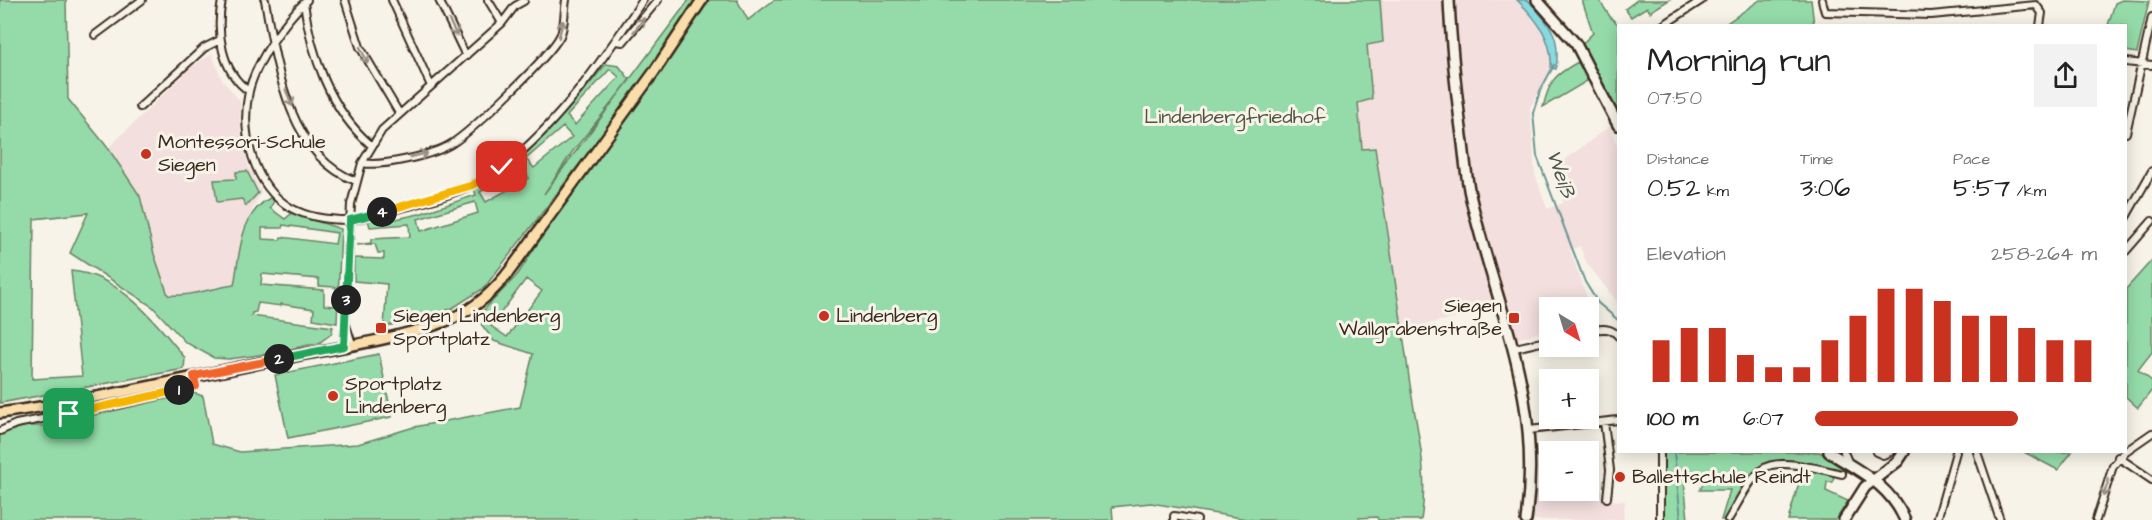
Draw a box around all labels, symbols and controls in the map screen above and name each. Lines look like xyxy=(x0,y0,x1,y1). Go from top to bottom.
one-way arrow xyxy=(633,17,646,33)
one-way arrow xyxy=(447,18,459,36)
one-way arrow xyxy=(555,20,567,39)
text: Morning run xyxy=(1647,38,1831,84)
button: share xyxy=(2034,44,2097,107)
one-way arrow xyxy=(358,46,370,63)
text: 07:50 xyxy=(1647,84,1702,112)
one-way arrow xyxy=(284,88,295,106)
park label: Lindenbergfriedhof xyxy=(1144,103,1326,132)
place label: Montessori-Schule Siegen xyxy=(158,128,326,180)
pin xyxy=(476,141,527,192)
water label: Weiß xyxy=(1539,146,1583,203)
marker: Montessori-Schule Siegen xyxy=(139,147,153,161)
one-way arrow xyxy=(409,148,428,160)
text: Distance xyxy=(1647,148,1709,170)
text: Time xyxy=(1800,148,1834,170)
text: Pace xyxy=(1953,148,1990,170)
icon: check xyxy=(485,150,518,183)
text: 0.52 xyxy=(1647,170,1700,206)
text: 3:06 xyxy=(1800,170,1850,206)
text: 5:57 xyxy=(1953,170,2010,206)
text: km xyxy=(1700,180,1729,202)
text: /km xyxy=(2010,180,2046,202)
pin: 4 xyxy=(367,197,397,227)
text: 4 xyxy=(377,201,387,223)
text: Elevation xyxy=(1647,240,1726,268)
text: 258–264 m xyxy=(1991,240,2097,268)
pin: 3 xyxy=(331,285,361,315)
text: 3 xyxy=(342,289,350,311)
place label: Siegen Wallgrabenstraße xyxy=(1339,292,1502,344)
north arrow xyxy=(1539,297,1599,357)
map controls xyxy=(1539,297,1599,501)
place label: Siegen Lindenberg Sportplatz xyxy=(393,302,560,353)
place label: Lindenberg xyxy=(836,302,937,331)
marker: Lindenberg xyxy=(817,309,831,323)
marker: Siegen Wallgrabenstraße xyxy=(1507,311,1521,325)
marker: Siegen Lindenberg Sportplatz xyxy=(374,321,388,335)
pin: 2 xyxy=(264,344,294,374)
text: 2 xyxy=(274,348,284,370)
button: + xyxy=(1539,369,1599,429)
place label: Sportplatz Lindenberg xyxy=(345,370,446,422)
pin: 1 xyxy=(164,375,194,405)
text: 1 xyxy=(178,379,180,401)
pin xyxy=(43,388,94,439)
marker: Sportplatz Lindenberg xyxy=(326,389,340,403)
icon: arrive xyxy=(52,397,85,430)
text: 100 m xyxy=(1647,405,1698,433)
text: 6:07 xyxy=(1743,405,1784,433)
button: − xyxy=(1539,441,1599,501)
place label: Ballettschule Reindt xyxy=(1632,463,1811,491)
marker: Ballettschule Reindt xyxy=(1613,470,1627,484)
one-way arrow xyxy=(2099,478,2110,497)

